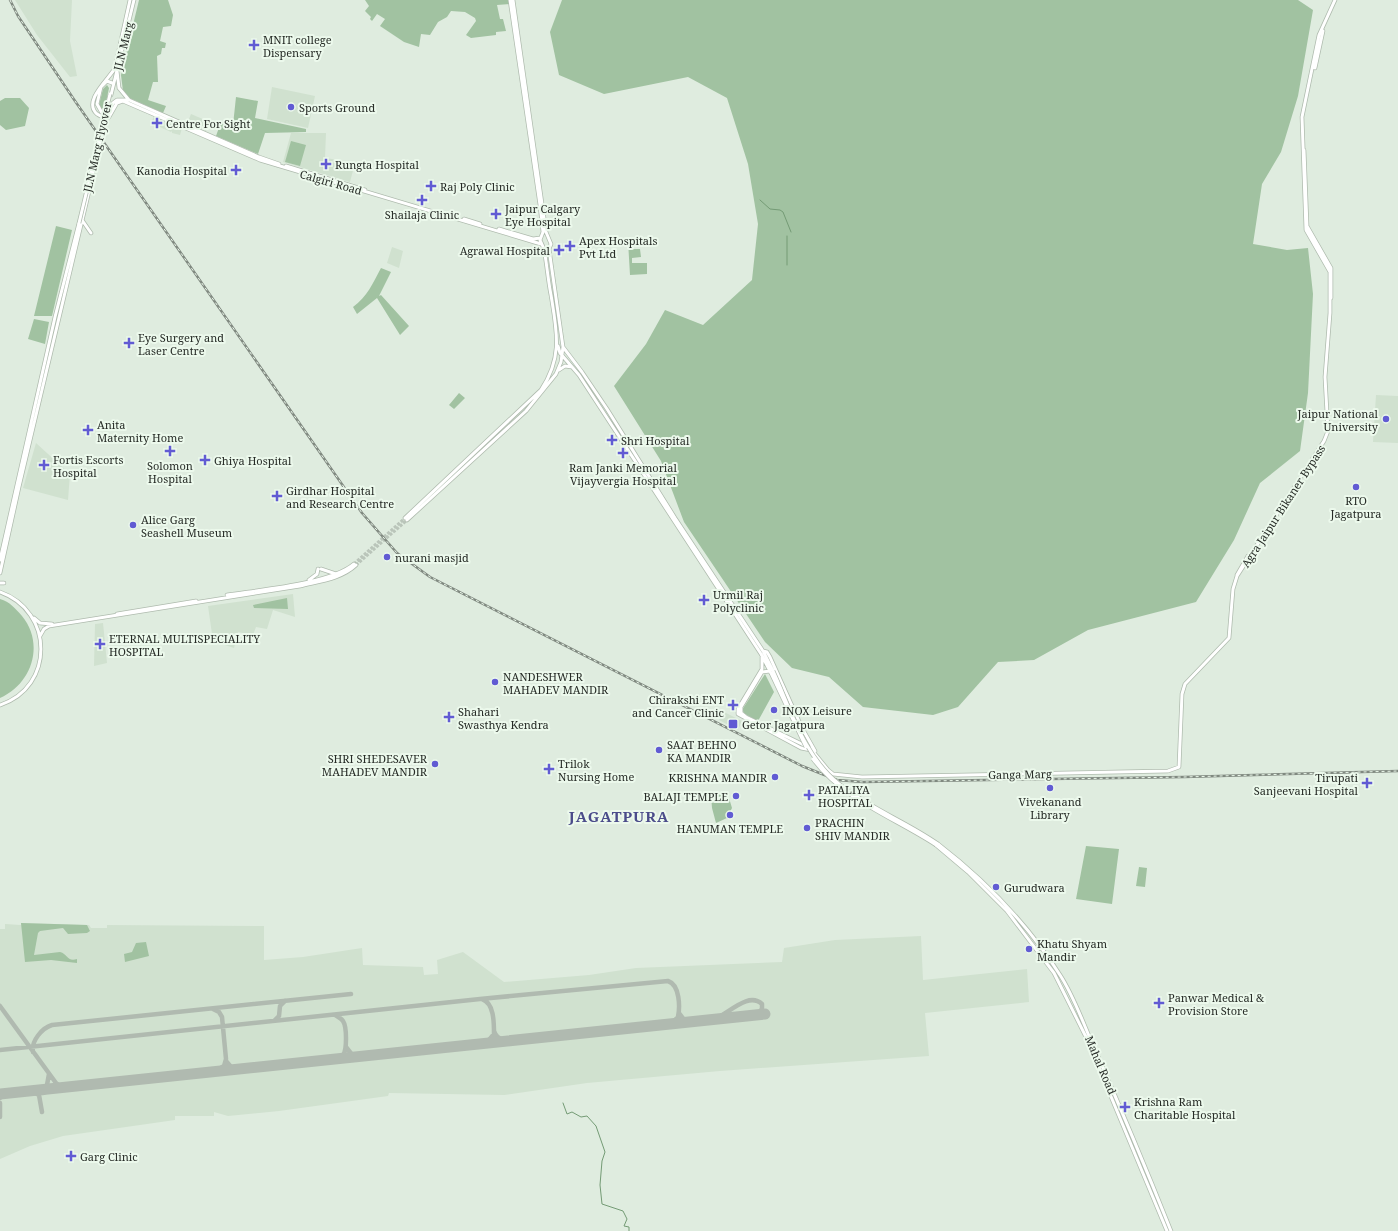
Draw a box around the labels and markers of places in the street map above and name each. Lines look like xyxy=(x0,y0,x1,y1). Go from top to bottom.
place label: MNIT college Dispensary xyxy=(263,32,332,60)
marker: MNIT college Dispensary xyxy=(248,39,260,51)
place label: Sports Ground xyxy=(299,100,375,115)
marker: Sports Ground xyxy=(286,102,296,112)
place label: Centre For Sight xyxy=(166,116,250,131)
marker: Centre For Sight xyxy=(151,117,163,129)
place label: Rungta Hospital xyxy=(335,157,420,172)
marker: Rungta Hospital xyxy=(320,158,332,170)
place label: Kanodia Hospital xyxy=(137,163,228,178)
marker: Kanodia Hospital xyxy=(230,164,242,176)
place label: Raj Poly Clinic xyxy=(440,179,515,194)
marker: Raj Poly Clinic xyxy=(425,180,437,192)
marker: Shailaja Clinic xyxy=(416,194,428,206)
place label: Jaipur Calgary Eye Hospital xyxy=(504,201,581,229)
place label: Shailaja Clinic xyxy=(385,207,459,222)
marker: Jaipur Calgary Eye Hospital xyxy=(490,208,502,220)
place label: Apex Hospitals Pvt Ltd xyxy=(579,233,657,261)
marker: Apex Hospitals Pvt Ltd xyxy=(564,240,576,252)
place label: Agrawal Hospital xyxy=(460,243,551,258)
marker: Agrawal Hospital xyxy=(553,244,565,256)
place label: Eye Surgery and Laser Centre xyxy=(138,330,224,358)
marker: Eye Surgery and Laser Centre xyxy=(123,337,135,349)
place label: Jaipur National University xyxy=(1297,406,1379,434)
marker: Jaipur National University xyxy=(1381,414,1391,424)
place label: Anita Maternity Home xyxy=(97,417,183,445)
marker: Anita Maternity Home xyxy=(82,424,94,436)
place label: Shri Hospital xyxy=(621,433,690,448)
marker: Shri Hospital xyxy=(606,434,618,446)
marker: Solomon Hospital xyxy=(164,445,176,457)
marker: Ram Janki Memorial Vijayvergia Hospital xyxy=(617,447,629,459)
place label: Fortis Escorts Hospital xyxy=(53,452,123,480)
place label: Ghiya Hospital xyxy=(214,453,292,468)
marker: Ghiya Hospital xyxy=(199,454,211,466)
place label: Solomon Hospital xyxy=(147,458,193,486)
marker: Fortis Escorts Hospital xyxy=(38,459,50,471)
place label: Ram Janki Memorial Vijayvergia Hospital xyxy=(569,460,678,488)
marker: RTO Jagatpura xyxy=(1351,482,1361,492)
place label: Girdhar Hospital and Research Centre xyxy=(286,483,394,511)
marker: Girdhar Hospital and Research Centre xyxy=(271,490,283,502)
place label: RTO Jagatpura xyxy=(1330,493,1382,521)
place label: Alice Garg Seashell Museum xyxy=(141,512,233,540)
marker: Alice Garg Seashell Museum xyxy=(128,520,138,530)
place label: nurani masjid xyxy=(395,550,469,565)
marker: nurani masjid xyxy=(382,552,392,562)
place label: Urmil Raj Polyclinic xyxy=(713,587,764,615)
marker: Urmil Raj Polyclinic xyxy=(698,594,710,606)
place label: ETERNAL MULTISPECIALITY HOSPITAL xyxy=(109,631,260,659)
marker: ETERNAL MULTISPECIALITY HOSPITAL xyxy=(94,638,106,650)
place label: NANDESHWER MAHADEV MANDIR xyxy=(503,669,609,697)
marker: NANDESHWER MAHADEV MANDIR xyxy=(490,677,500,687)
place label: Chirakshi ENT and Cancer Clinic xyxy=(632,692,724,720)
marker: Chirakshi ENT and Cancer Clinic xyxy=(727,699,739,711)
place label: INOX Leisure xyxy=(782,703,852,718)
place label: Shahari Swasthya Kendra xyxy=(458,704,549,732)
marker: INOX Leisure xyxy=(769,705,779,715)
marker: Shahari Swasthya Kendra xyxy=(443,711,455,723)
place label: Getor Jagatpura xyxy=(742,717,825,732)
marker: Getor Jagatpura xyxy=(727,718,739,730)
place label: SAAT BEHNO KA MANDIR xyxy=(667,737,737,765)
marker: SAAT BEHNO KA MANDIR xyxy=(654,745,664,755)
place label: SHRI SHEDESAVER MAHADEV MANDIR xyxy=(322,751,428,779)
place label: Trilok Nursing Home xyxy=(558,756,634,784)
marker: SHRI SHEDESAVER MAHADEV MANDIR xyxy=(430,759,440,769)
marker: Trilok Nursing Home xyxy=(543,763,555,775)
place label: KRISHNA MANDIR xyxy=(669,770,768,785)
place label: Tirupati Sanjeevani Hospital xyxy=(1254,770,1359,798)
marker: KRISHNA MANDIR xyxy=(770,772,780,782)
marker: Tirupati Sanjeevani Hospital xyxy=(1361,777,1373,789)
place label: PATALIYA HOSPITAL xyxy=(818,782,872,810)
marker: Vivekanand Library xyxy=(1045,783,1055,793)
place label: BALAJI TEMPLE xyxy=(644,789,728,804)
marker: PATALIYA HOSPITAL xyxy=(803,789,815,801)
marker: BALAJI TEMPLE xyxy=(731,791,741,801)
place label: Vivekanand Library xyxy=(1019,794,1082,822)
marker: HANUMAN TEMPLE xyxy=(725,810,735,820)
place label: PRACHIN SHIV MANDIR xyxy=(815,815,891,843)
place label: HANUMAN TEMPLE xyxy=(677,821,783,836)
marker: PRACHIN SHIV MANDIR xyxy=(802,823,812,833)
place label: Gurudwara xyxy=(1004,880,1065,895)
marker: Gurudwara xyxy=(991,882,1001,892)
place label: Khatu Shyam Mandir xyxy=(1037,936,1108,964)
marker: Khatu Shyam Mandir xyxy=(1024,944,1034,954)
place label: Panwar Medical & Provision Store xyxy=(1168,990,1265,1018)
marker: Panwar Medical & Provision Store xyxy=(1153,997,1165,1009)
place label: Krishna Ram Charitable Hospital xyxy=(1134,1094,1236,1122)
marker: Krishna Ram Charitable Hospital xyxy=(1119,1101,1131,1113)
place label: Garg Clinic xyxy=(80,1149,138,1164)
marker: Garg Clinic xyxy=(65,1150,77,1162)

